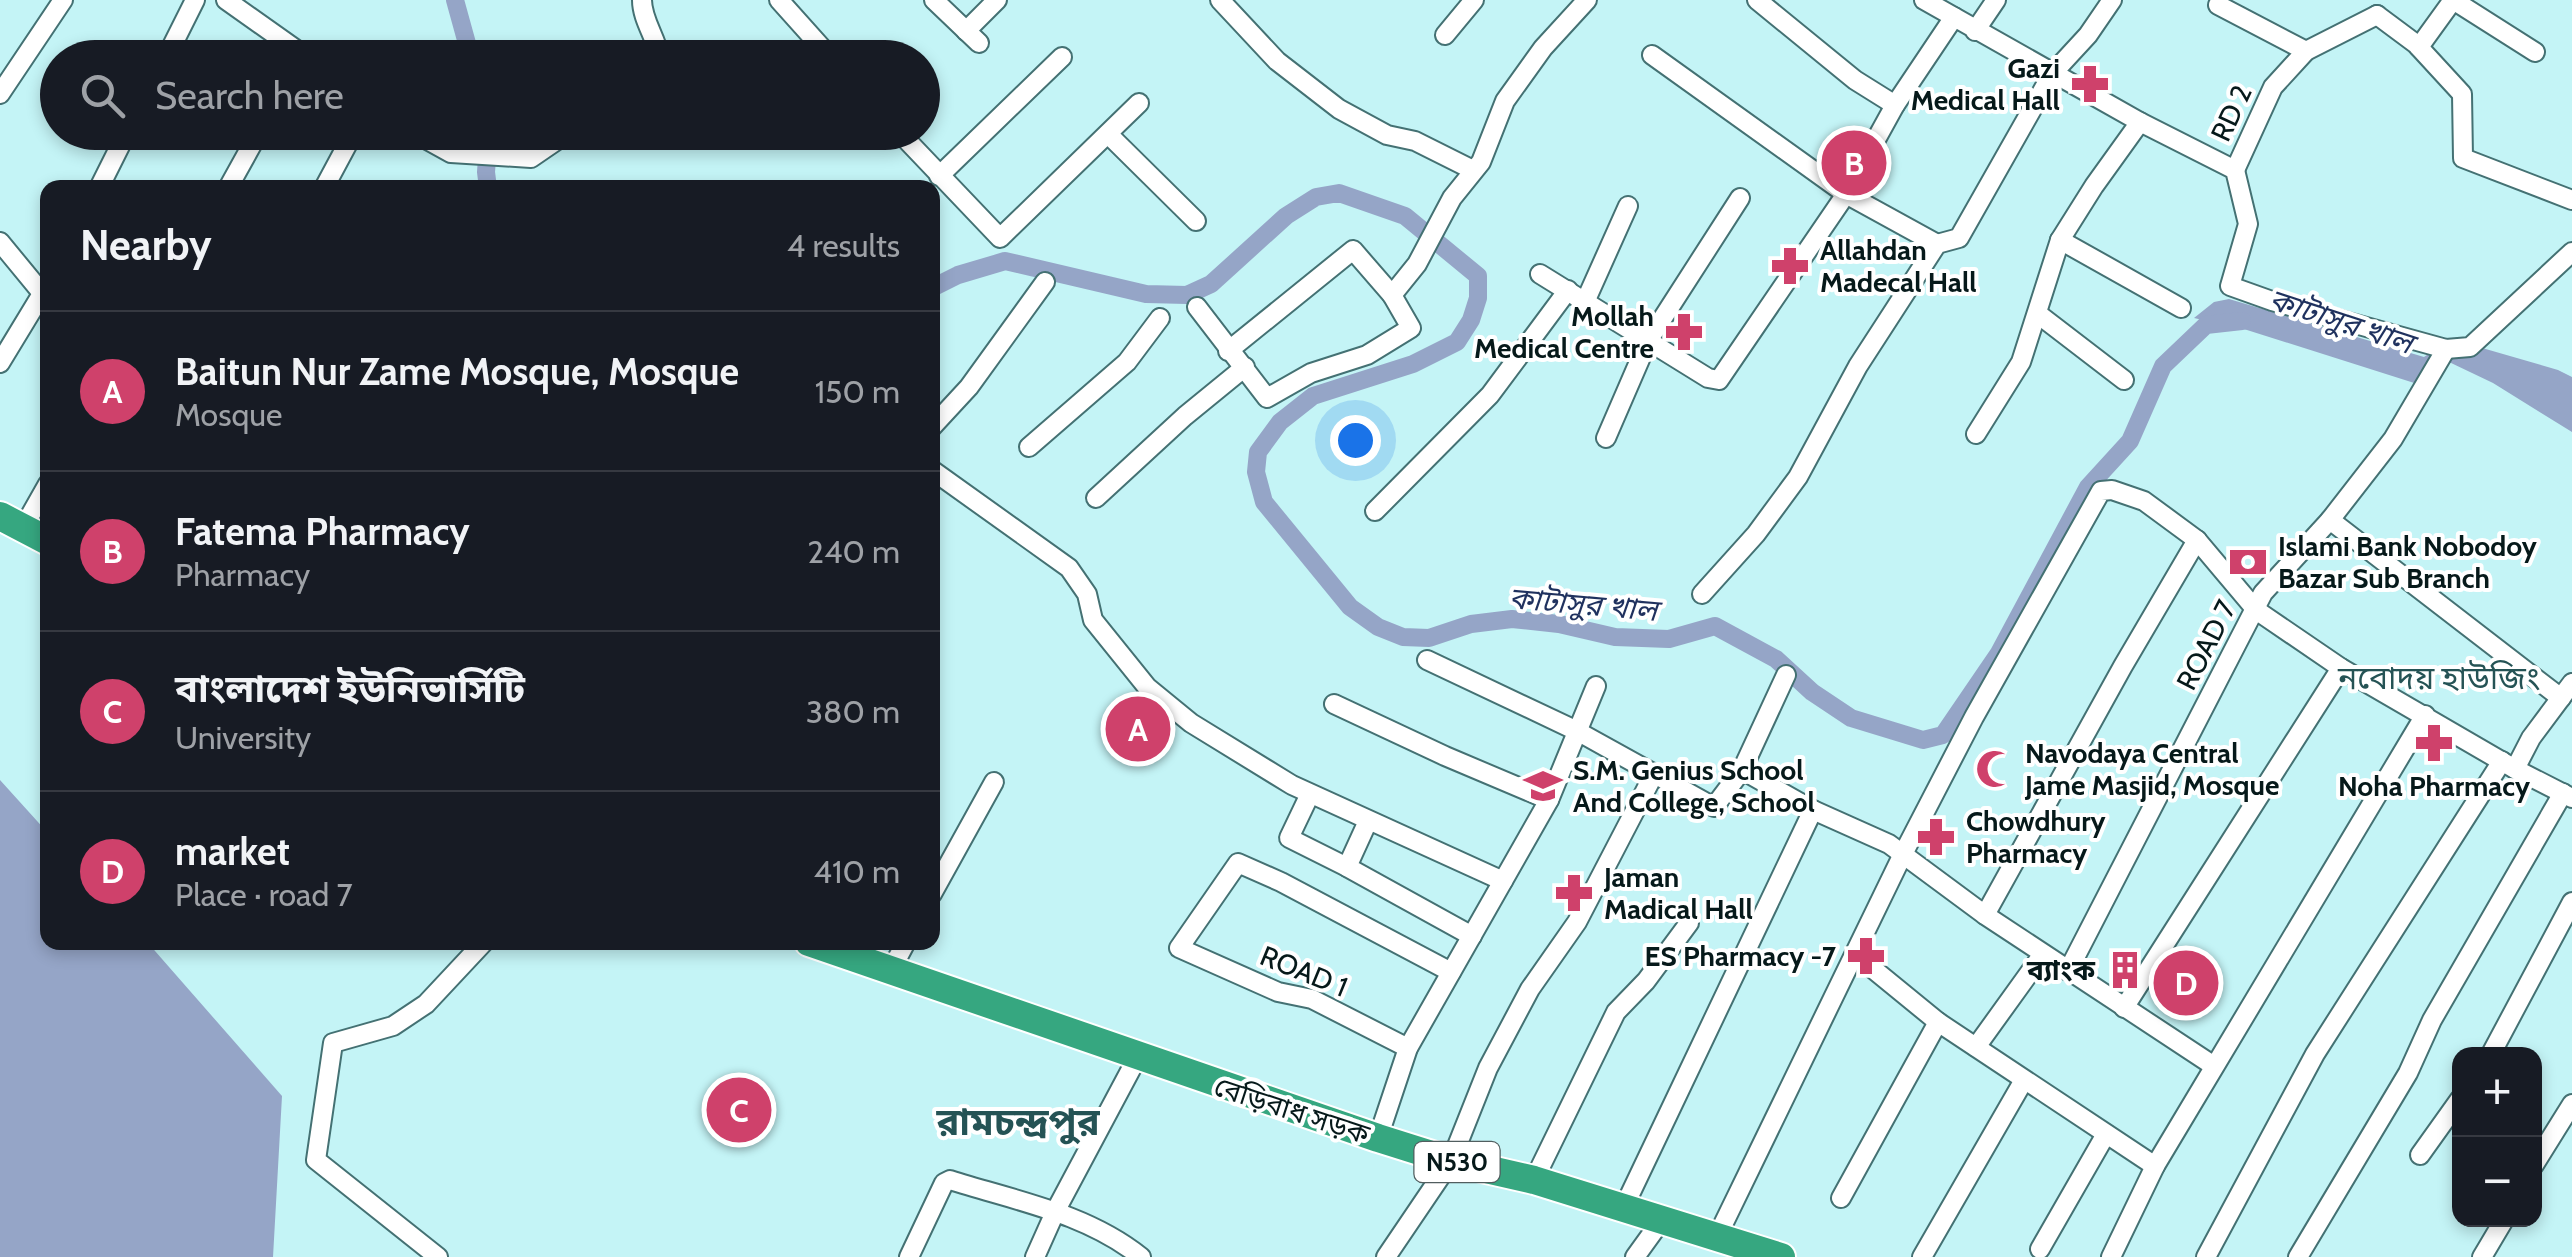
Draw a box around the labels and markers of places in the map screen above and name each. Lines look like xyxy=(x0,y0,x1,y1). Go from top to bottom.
place label: Gazi Medical Hall xyxy=(1911,51,2060,117)
pharmacy icon: Gazi Medical Hall xyxy=(2069,63,2111,105)
pin: B xyxy=(1822,126,1886,200)
place label: Allahdan Madecal Hall xyxy=(1820,233,1977,299)
pharmacy icon: Allahdan Madecal Hall xyxy=(1769,245,1811,287)
place label: Mollah Medical Centre xyxy=(1474,299,1654,365)
pharmacy icon: Mollah Medical Centre xyxy=(1663,311,1705,353)
place label: Islami Bank Nobodoy Bazar Sub Branch xyxy=(2278,529,2537,595)
bank icon: Islami Bank Nobodoy Bazar Sub Branch xyxy=(2227,541,2269,583)
pin: A xyxy=(1106,692,1170,766)
pharmacy icon: Noha Pharmacy xyxy=(2413,722,2455,764)
place label: Navodaya Central Jame Masjid, Mosque xyxy=(2024,736,2279,802)
mosque icon: Navodaya Central Jame Masjid, Mosque xyxy=(1974,748,2016,790)
place label: S.M. Genius School And College, School xyxy=(1573,753,1815,819)
school or university icon: S.M. Genius School And College, School xyxy=(1522,765,1564,807)
place label: Noha Pharmacy xyxy=(2338,769,2530,803)
place label: Chowdhury Pharmacy xyxy=(1966,804,2105,870)
pharmacy icon: Chowdhury Pharmacy xyxy=(1915,816,1957,858)
place label: Jaman Madical Hall xyxy=(1603,860,1753,926)
pharmacy icon: Jaman Madical Hall xyxy=(1553,872,1595,914)
pharmacy icon: ES Pharmacy -7 xyxy=(1845,935,1887,977)
place label: ES Pharmacy -7 xyxy=(1645,939,1837,973)
pin: D xyxy=(2154,946,2218,1020)
building icon: ব্যাংক xyxy=(2104,949,2146,991)
place label: ব্যাংক xyxy=(2026,953,2096,987)
pin: C xyxy=(706,1072,772,1148)

